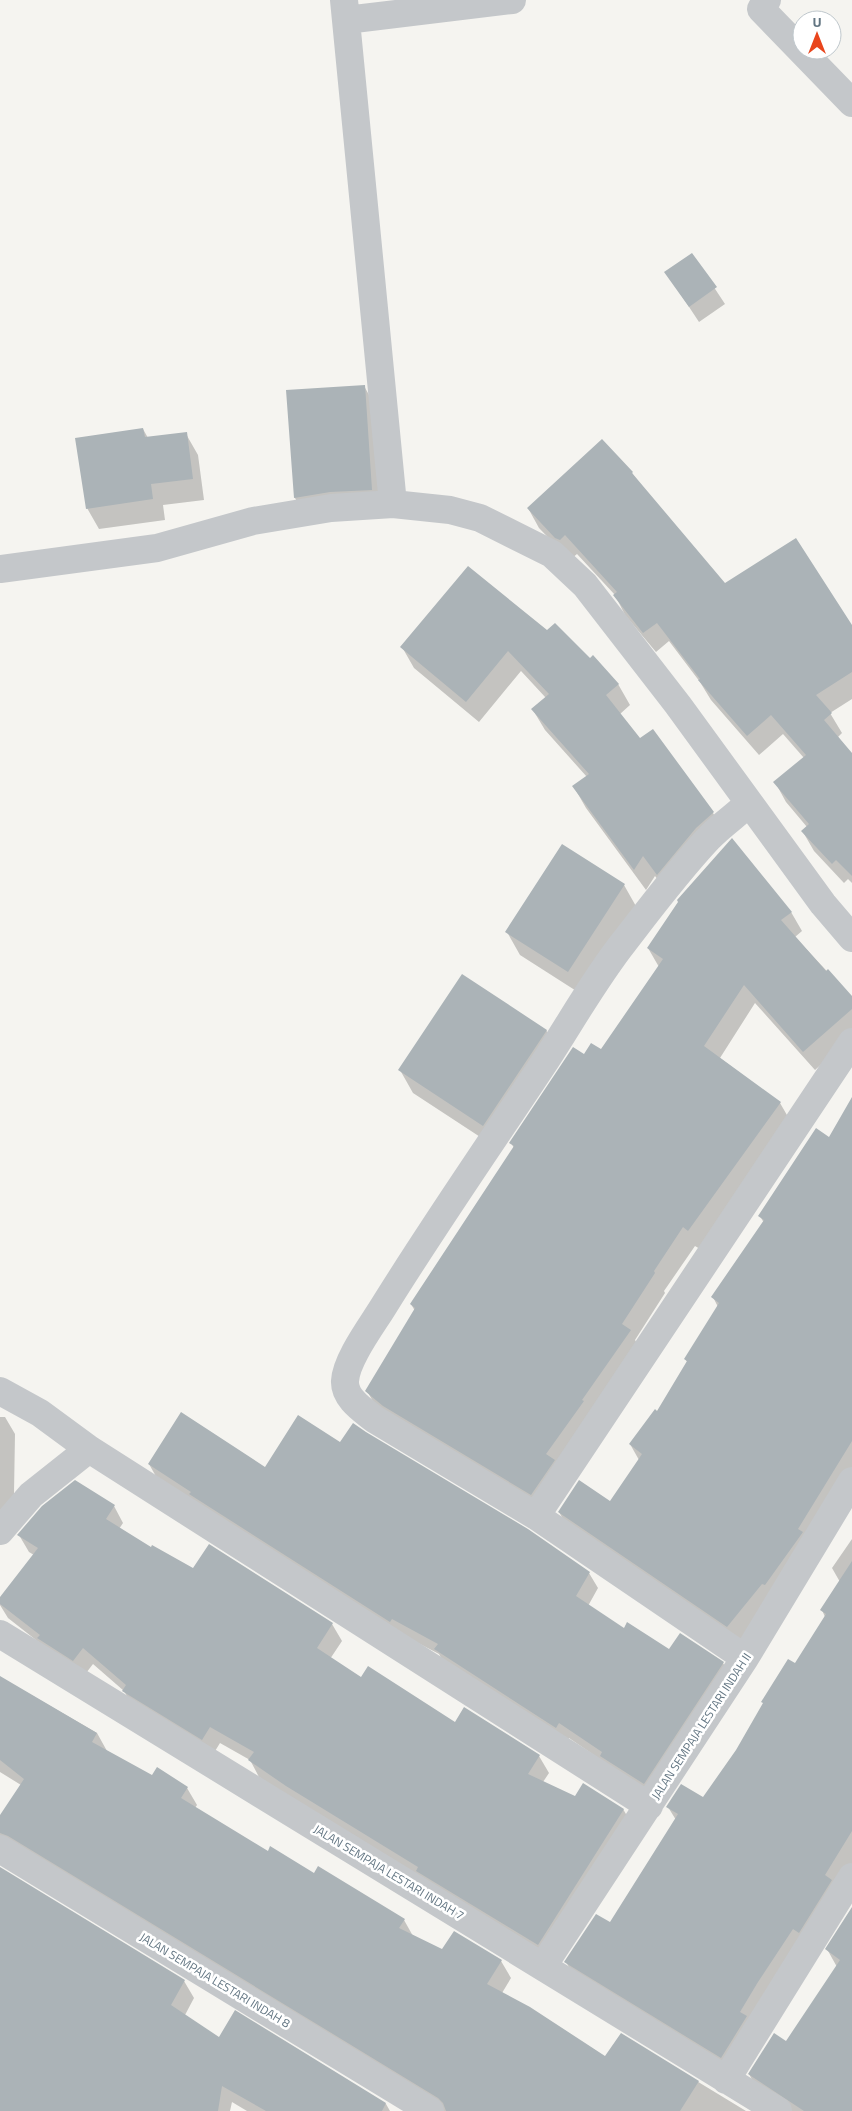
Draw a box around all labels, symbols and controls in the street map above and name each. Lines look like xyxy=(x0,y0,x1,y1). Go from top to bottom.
north arrow xyxy=(792,10,842,60)
text: U xyxy=(812,11,822,32)
street label: JALAN SEMPAJA LESTARI INDAH II xyxy=(646,1649,756,1803)
street label: JALAN SEMPAJA LESTARI INDAH 7 xyxy=(310,1819,468,1925)
street label: JALAN SEMPAJA LESTARI INDAH 8 xyxy=(136,1927,294,2033)

